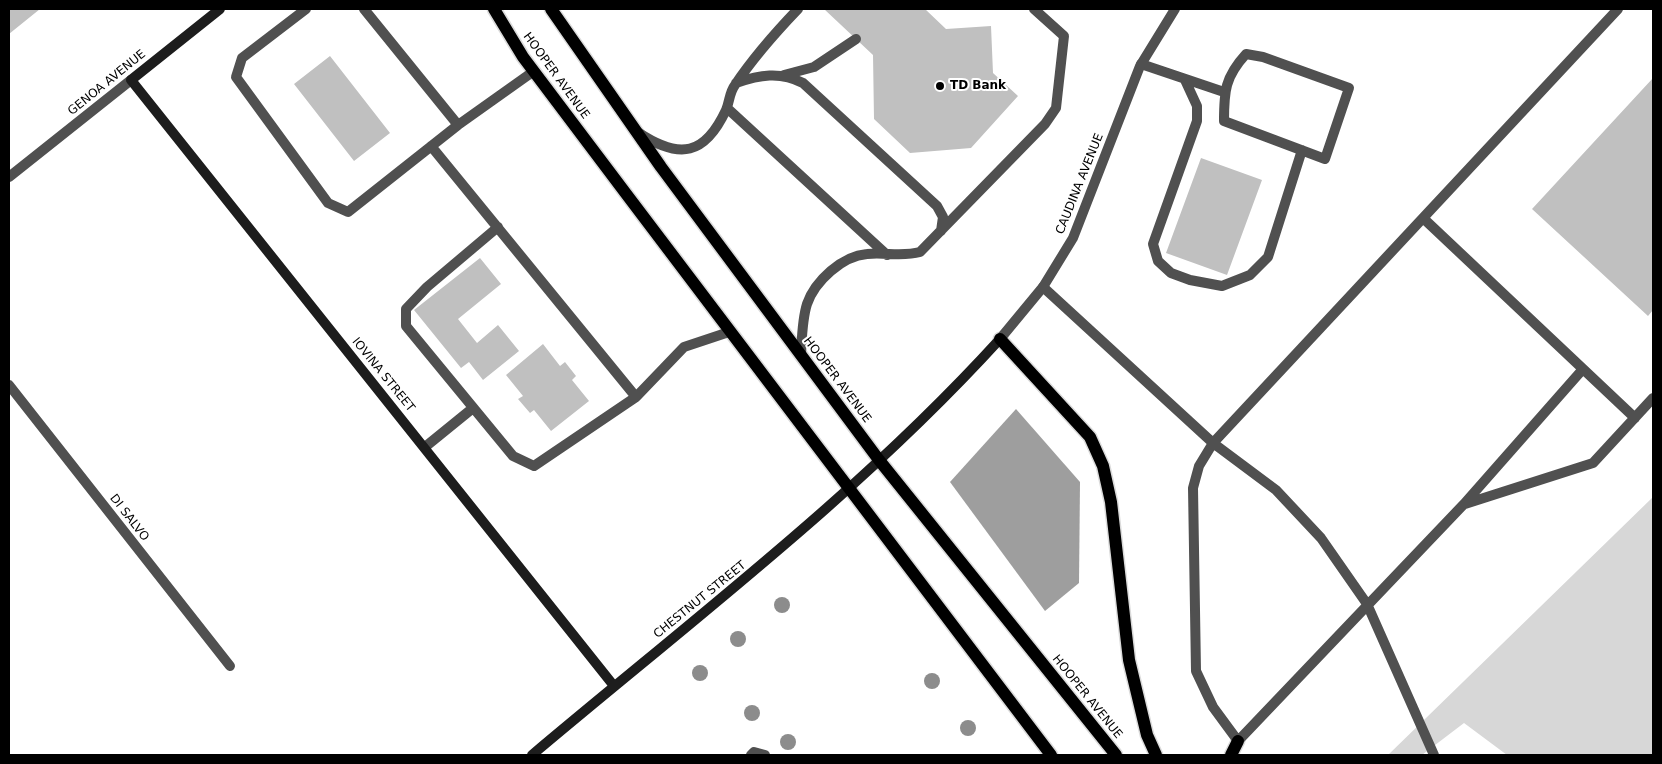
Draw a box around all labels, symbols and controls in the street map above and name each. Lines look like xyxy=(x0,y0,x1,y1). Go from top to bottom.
street label: HOOPER AVENUE xyxy=(520,30,592,122)
street label: GENOA AVENUE xyxy=(65,47,149,119)
place label: TD Bank xyxy=(950,79,1006,93)
marker: TD Bank xyxy=(934,80,946,92)
street label: CAUDINA AVENUE xyxy=(1053,131,1107,237)
street label: HOOPER AVENUE xyxy=(800,334,874,426)
street label: IOVINA STREET xyxy=(349,335,417,415)
street label: DI SALVO xyxy=(106,492,152,544)
street label: CHESTNUT STREET xyxy=(651,558,749,642)
street label: HOOPER AVENUE xyxy=(1049,652,1125,742)

